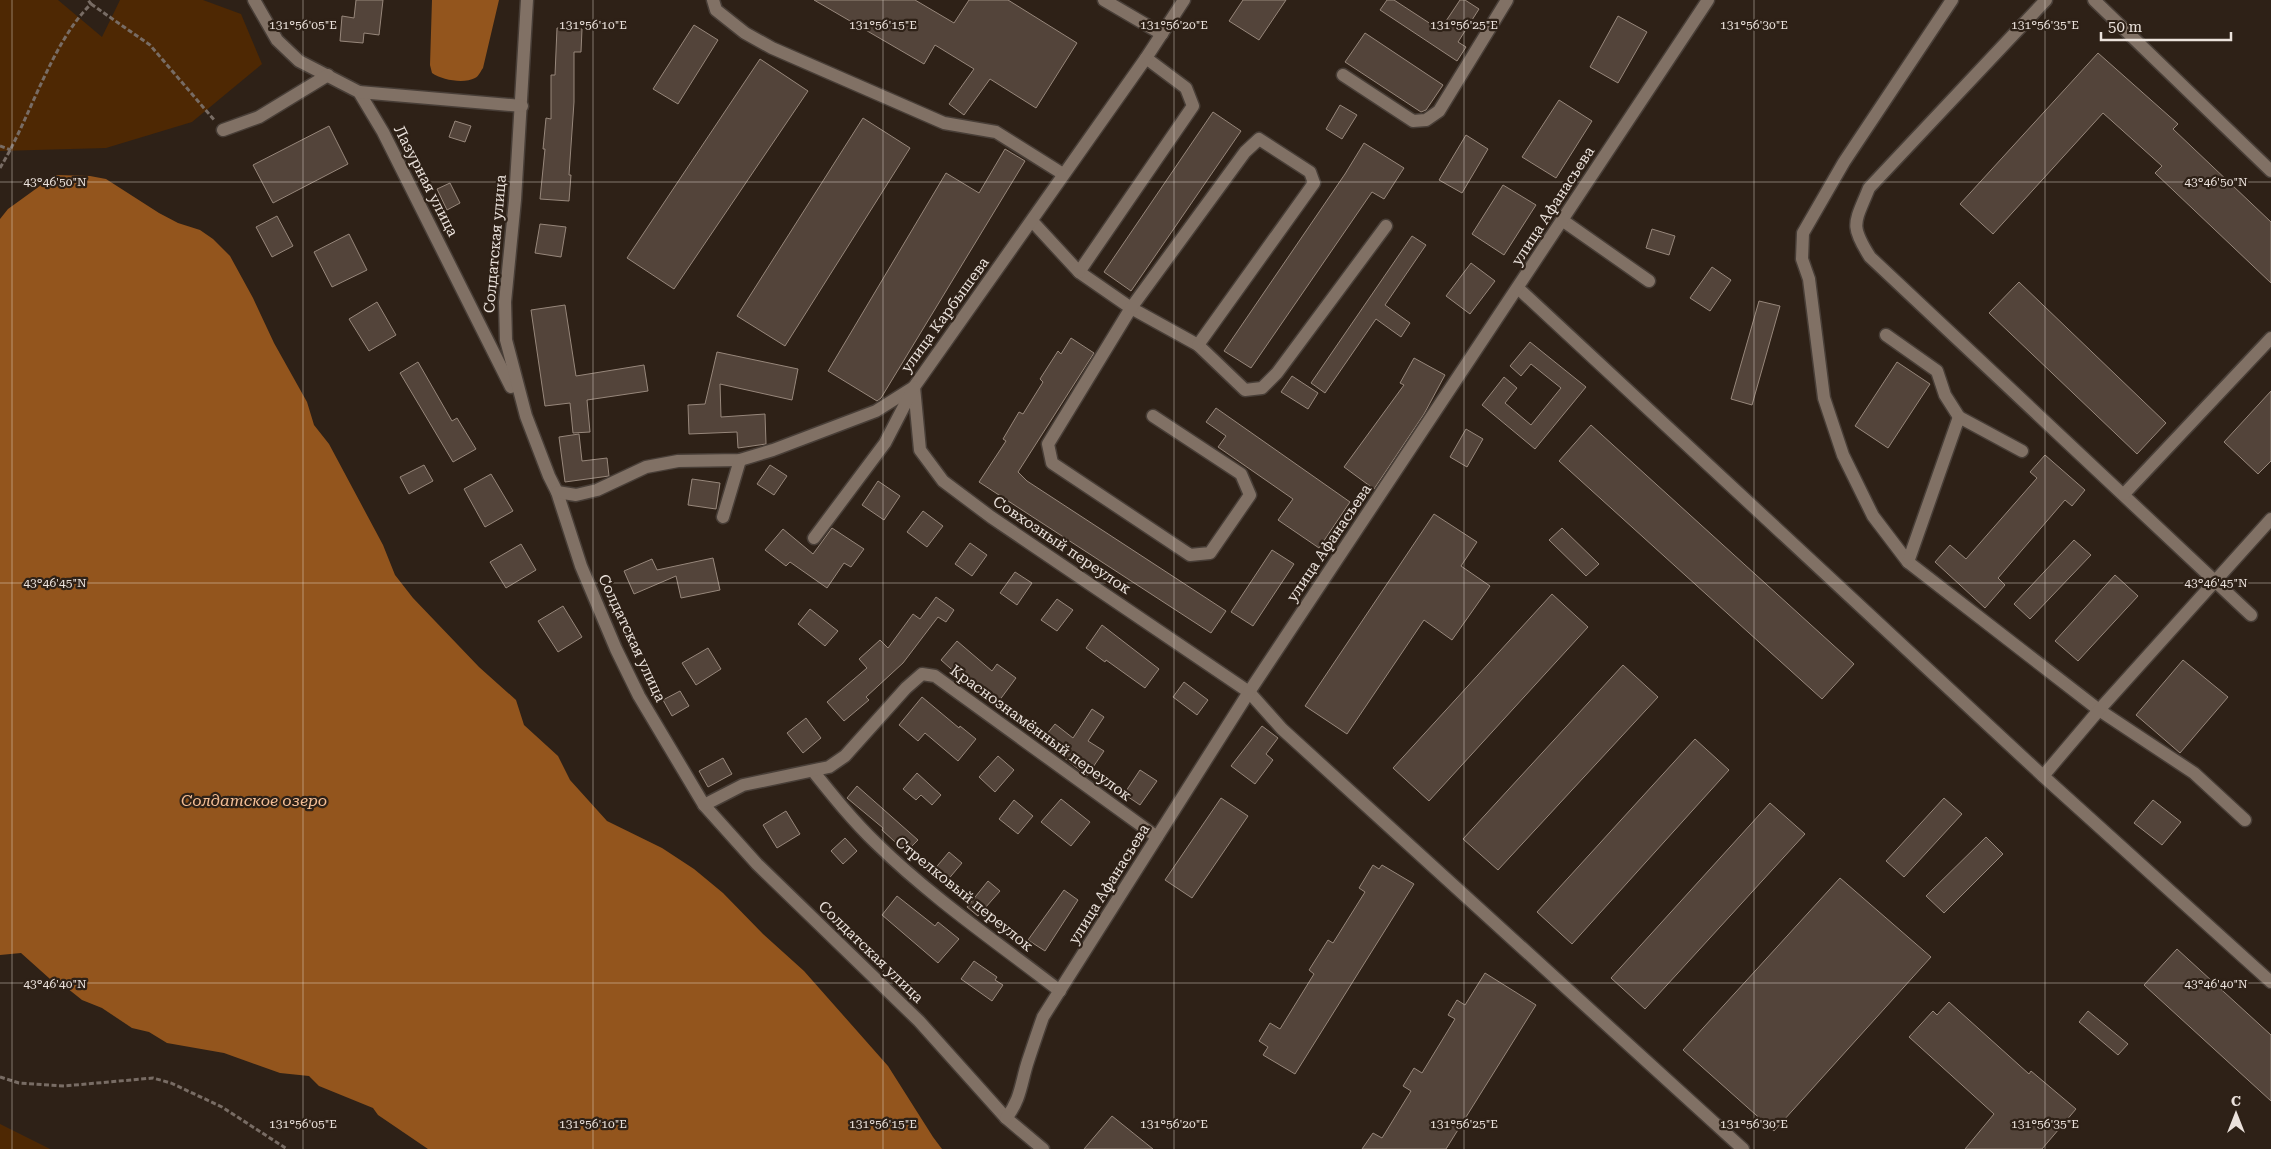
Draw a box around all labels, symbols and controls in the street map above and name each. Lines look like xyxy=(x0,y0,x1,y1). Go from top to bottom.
scale bar xyxy=(2101,10,2231,42)
text: 131°56'05"E xyxy=(269,18,337,32)
text: 131°56'10"E xyxy=(559,18,627,32)
text: 131°56'15"E xyxy=(849,18,917,32)
text: 131°56'20"E xyxy=(1140,18,1208,32)
text: 131°56'25"E xyxy=(1430,18,1498,32)
text: 131°56'30"E xyxy=(1720,18,1788,32)
text: 131°56'35"E xyxy=(2011,18,2079,32)
text: 50 m xyxy=(2108,18,2143,36)
street label: Лазурная улица xyxy=(390,122,462,240)
street label: улица Афанасьева xyxy=(1508,143,1598,269)
street label: Солдатская улица xyxy=(480,174,510,314)
text: 43°46'50"N xyxy=(23,175,87,189)
text: 43°46'50"N xyxy=(2184,175,2248,189)
street label: улица Карбышева xyxy=(897,254,993,376)
street label: улица Афанасьева xyxy=(1283,481,1375,605)
street label: Совхозный переулок xyxy=(990,492,1135,598)
street label: Солдатская улица xyxy=(594,571,670,705)
text: 43°46'45"N xyxy=(23,576,87,590)
text: 43°46'45"N xyxy=(2184,576,2248,590)
street label: Краснознамённый переулок xyxy=(947,661,1136,805)
water label: Солдатское озеро xyxy=(181,791,327,810)
street label: улица Афанасьева xyxy=(1065,821,1153,947)
street label: Стрелковый переулок xyxy=(891,833,1037,956)
street label: Солдатская улица xyxy=(815,897,927,1007)
text: 43°46'40"N xyxy=(23,977,87,991)
text: 43°46'40"N xyxy=(2184,977,2248,991)
north arrow xyxy=(2211,1089,2261,1139)
text: С xyxy=(2231,1093,2241,1109)
text: 131°56'05"E xyxy=(269,1117,337,1131)
text: 131°56'10"E xyxy=(559,1117,627,1131)
text: 131°56'15"E xyxy=(849,1117,917,1131)
text: 131°56'20"E xyxy=(1140,1117,1208,1131)
text: 131°56'25"E xyxy=(1430,1117,1498,1131)
text: 131°56'30"E xyxy=(1720,1117,1788,1131)
text: 131°56'35"E xyxy=(2011,1117,2079,1131)

